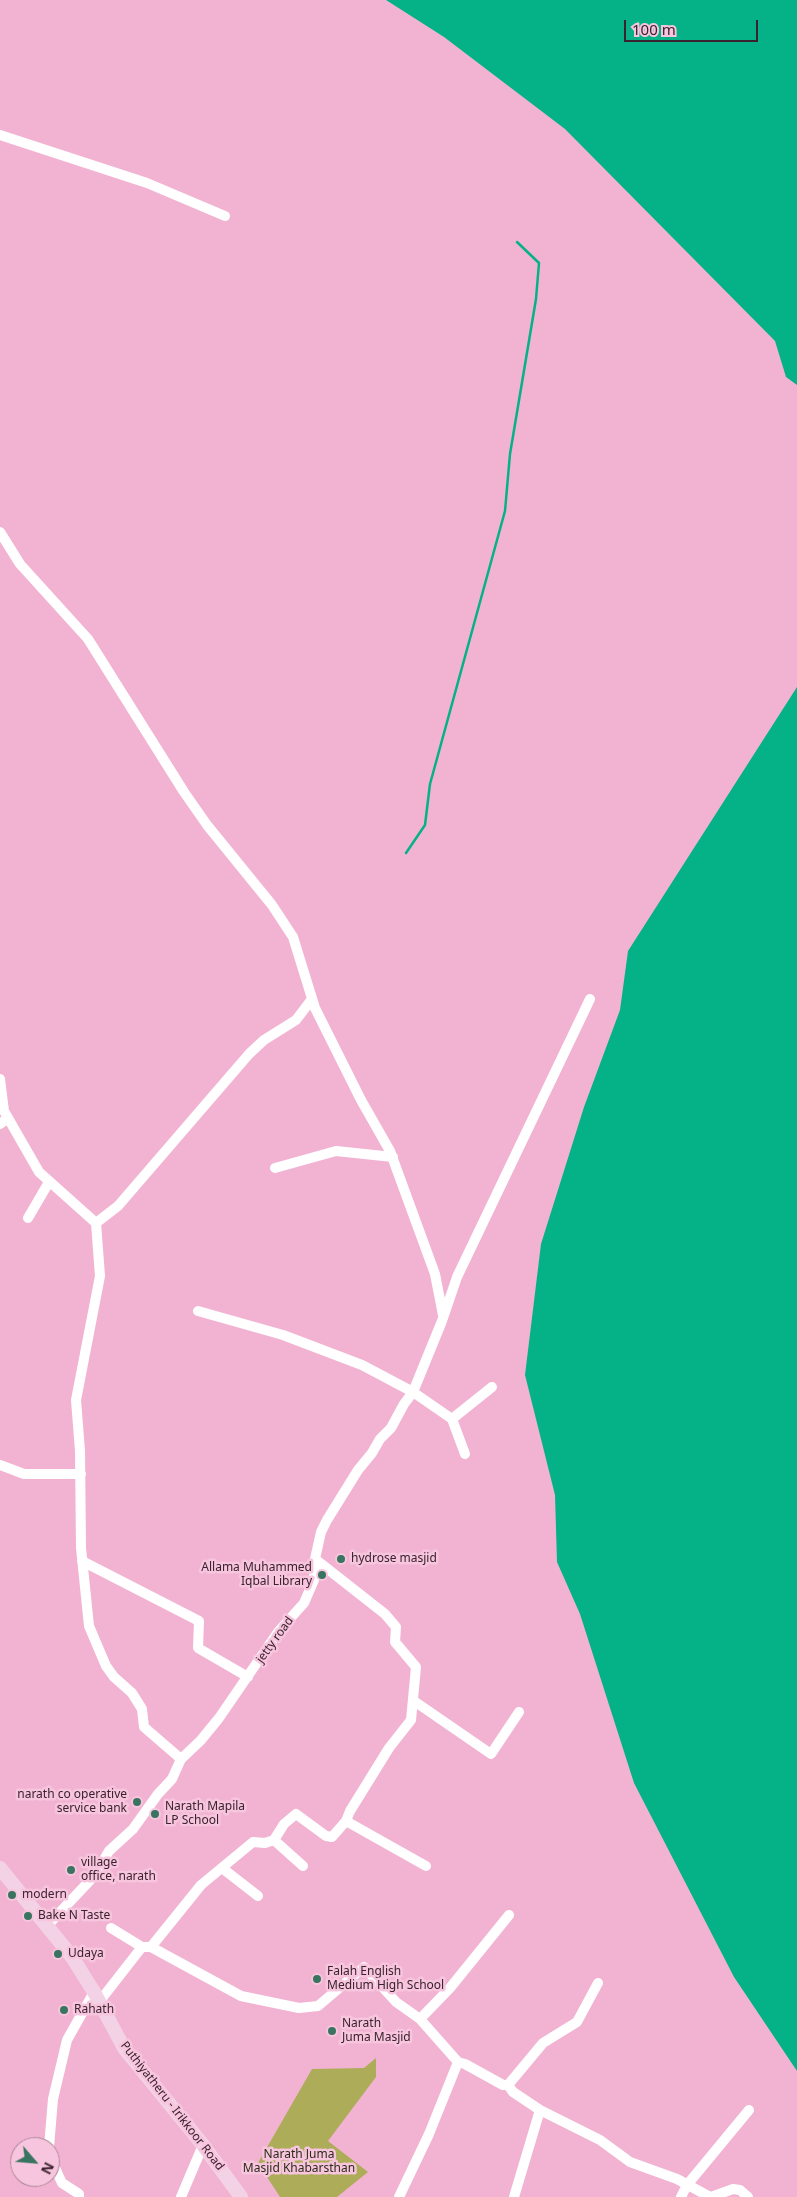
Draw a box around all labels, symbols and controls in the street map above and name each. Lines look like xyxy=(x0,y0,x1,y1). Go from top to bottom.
scale bar xyxy=(627,10,761,42)
text: 100 m xyxy=(632,19,676,39)
place label: hydrose masjid xyxy=(351,1552,437,1566)
marker: hydrose masjid xyxy=(335,1553,347,1565)
place label: Allama Muhammed Iqbal Library xyxy=(201,1561,312,1589)
marker: Allama Muhammed Iqbal Library xyxy=(316,1569,328,1581)
street label: jetty road xyxy=(253,1614,297,1666)
place label: narath co operative service bank xyxy=(17,1788,127,1816)
marker: narath co operative service bank xyxy=(131,1796,143,1808)
place label: Narath Mapila LP School xyxy=(165,1800,245,1828)
marker: Narath Mapila LP School xyxy=(149,1808,161,1820)
place label: village office, narath xyxy=(81,1856,156,1884)
marker: village office, narath xyxy=(65,1864,77,1876)
place label: modern xyxy=(22,1888,67,1902)
marker: modern xyxy=(6,1889,18,1901)
place label: Bake N Taste xyxy=(38,1909,110,1923)
marker: Bake N Taste xyxy=(22,1910,34,1922)
place label: Udaya xyxy=(68,1947,104,1961)
marker: Udaya xyxy=(52,1948,64,1960)
place label: Falah English Medium High School xyxy=(327,1965,444,1993)
marker: Falah English Medium High School xyxy=(311,1973,323,1985)
place label: Rahath xyxy=(74,2003,114,2017)
marker: Rahath xyxy=(58,2004,70,2016)
place label: Narath Juma Masjid xyxy=(342,2017,411,2045)
marker: Narath Juma Masjid xyxy=(326,2025,338,2037)
street label: Puthiyatheru - Irikkoor Road xyxy=(117,2039,227,2173)
north arrow xyxy=(10,2137,60,2187)
park label: Narath Juma Masjid Khabarsthan xyxy=(243,2148,355,2176)
text: N xyxy=(37,2159,59,2178)

